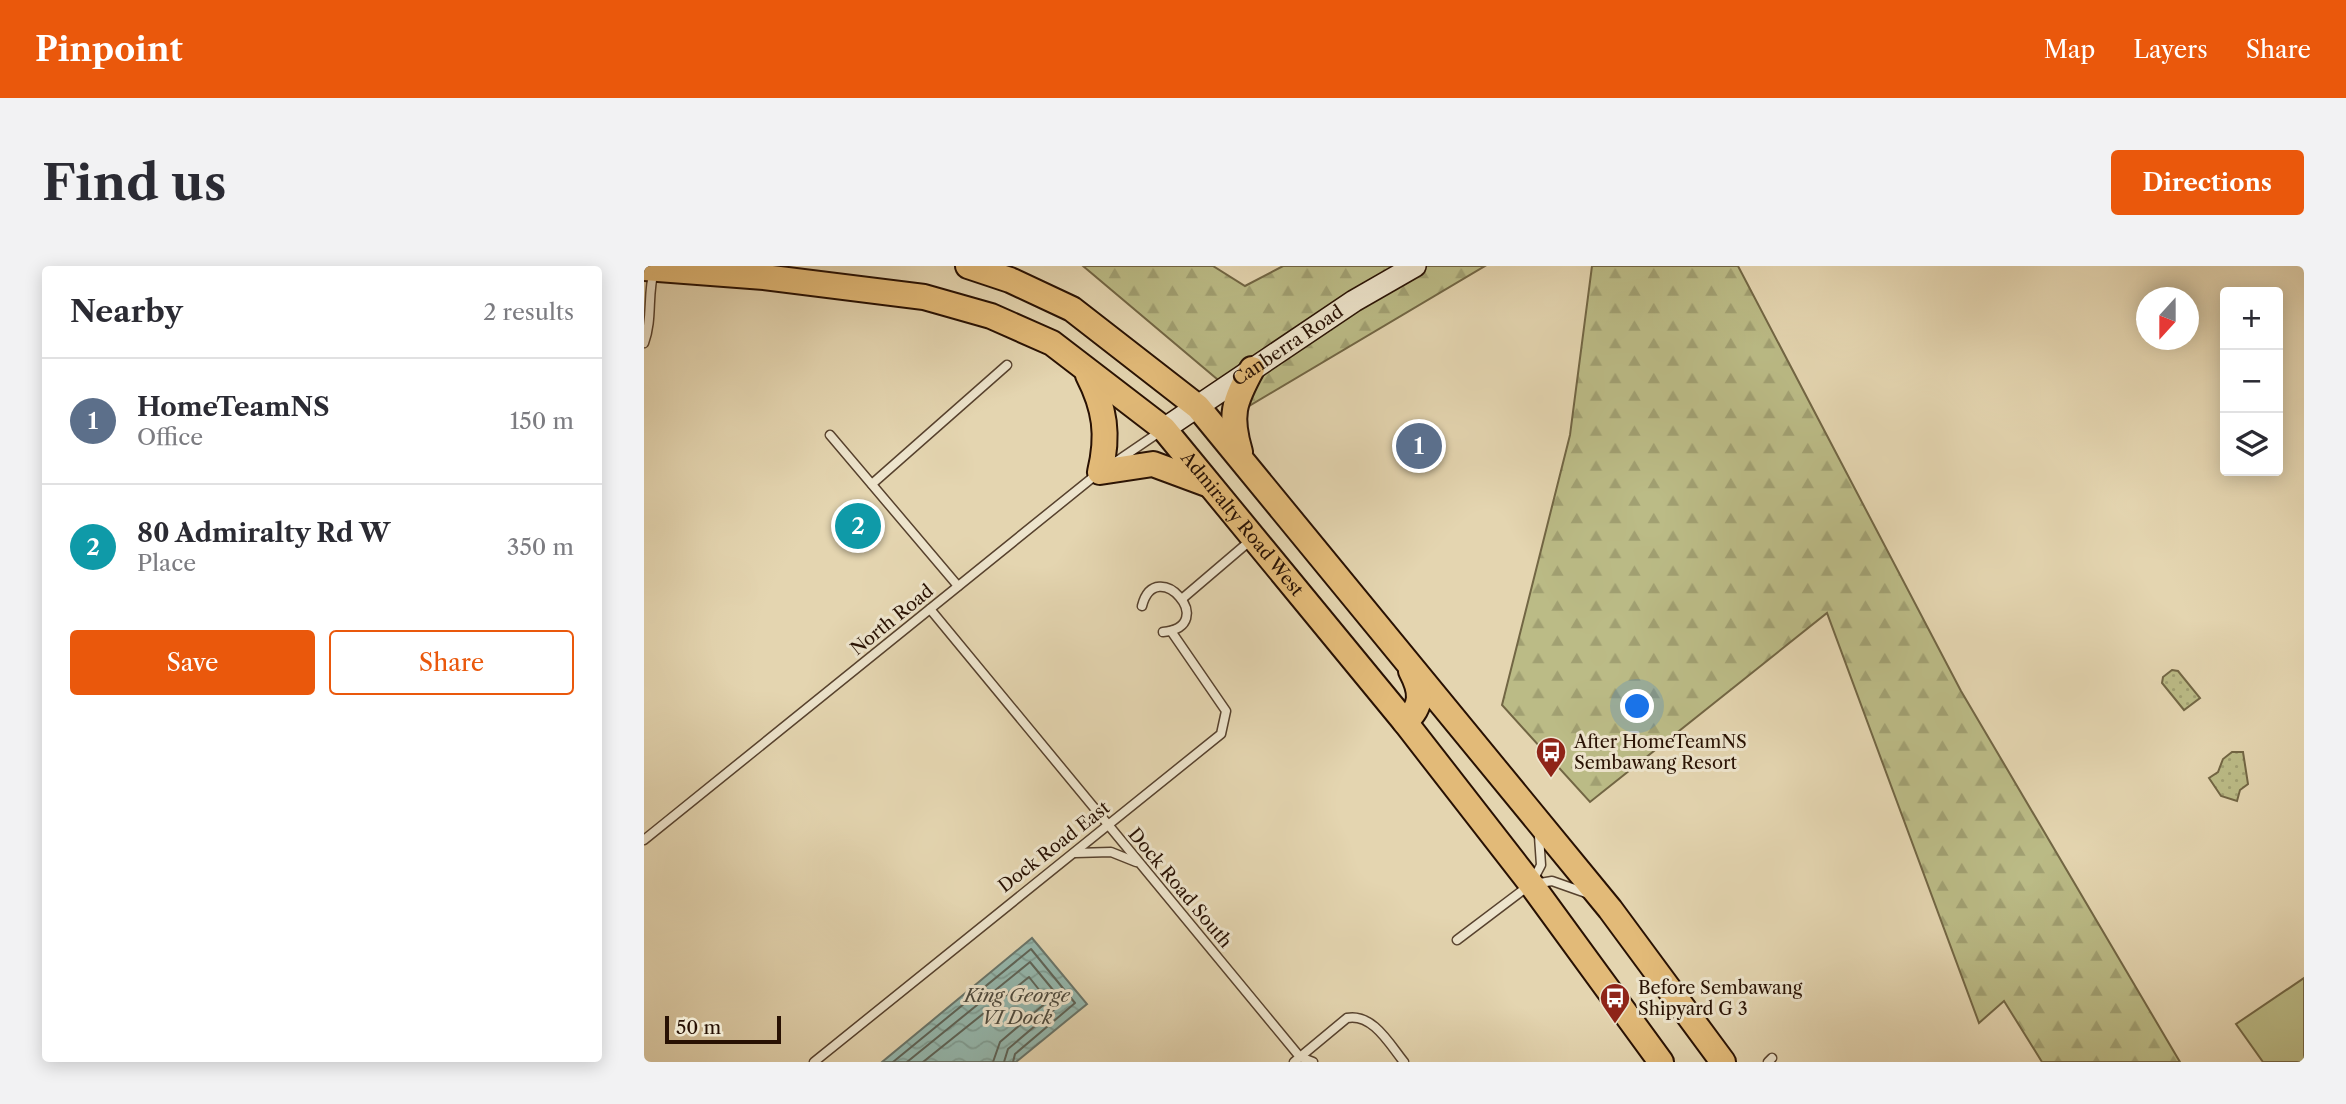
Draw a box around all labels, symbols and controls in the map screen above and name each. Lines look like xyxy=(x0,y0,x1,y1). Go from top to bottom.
text: Pinpoint xyxy=(35,29,183,70)
text: Map xyxy=(2044,35,2095,64)
text: Layers xyxy=(2133,35,2208,64)
text: Share xyxy=(2246,35,2311,64)
button: Directions xyxy=(2111,150,2304,215)
text: Find us xyxy=(42,152,226,213)
north arrow xyxy=(2136,287,2199,350)
map controls xyxy=(2220,287,2283,476)
button: + xyxy=(2220,287,2283,350)
text: Nearby xyxy=(70,293,183,330)
text: 2 results xyxy=(483,298,574,326)
street label: Canberra Road xyxy=(1228,300,1347,391)
button: − xyxy=(2220,350,2283,413)
text: HomeTeamNS xyxy=(137,391,330,423)
text: 1 xyxy=(88,407,98,435)
text: 150 m xyxy=(510,407,574,435)
button: layers xyxy=(2220,413,2283,476)
pin: 1 xyxy=(1396,420,1442,472)
text: Office xyxy=(137,423,203,451)
street label: Admiralty Road West xyxy=(1176,446,1308,601)
pin: 2 xyxy=(835,500,881,552)
text: 80 Admiralty Rd W xyxy=(137,517,390,549)
text: 2 xyxy=(86,533,100,561)
text: 350 m xyxy=(507,533,574,561)
text: Place xyxy=(137,549,196,577)
street label: North Road xyxy=(846,580,938,660)
button: Save xyxy=(70,630,315,695)
button: Share xyxy=(329,630,574,695)
your location xyxy=(1620,689,1654,723)
place label: After HomeTeamNS Sembawang Resort xyxy=(1573,731,1747,774)
bus stop icon: After HomeTeamNS Sembawang Resort xyxy=(1534,735,1568,779)
street label: Dock Road East xyxy=(994,796,1115,897)
street label: Dock Road South xyxy=(1123,824,1237,952)
place label: Before Sembawang Shipyard G 3 xyxy=(1638,977,1803,1020)
bus stop icon: Before Sembawang Shipyard G 3 xyxy=(1598,981,1632,1025)
water label: King George VI Dock xyxy=(962,984,1071,1029)
scale bar xyxy=(665,1013,780,1045)
text: 50 m xyxy=(676,1016,721,1039)

